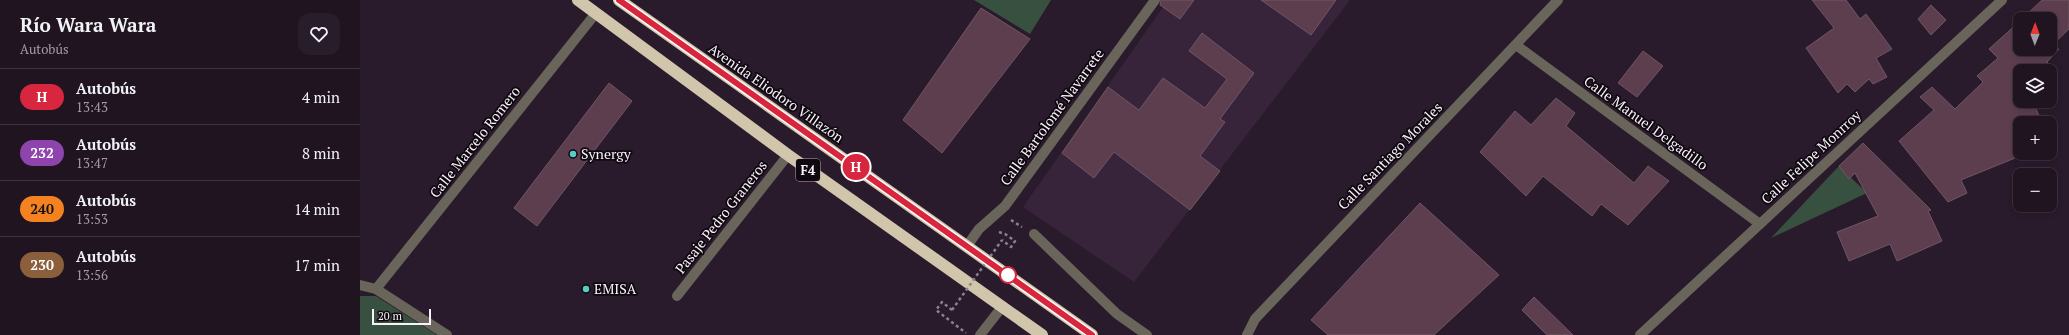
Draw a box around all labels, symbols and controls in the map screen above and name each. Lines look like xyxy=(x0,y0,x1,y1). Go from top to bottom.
text: Río Wara Wara xyxy=(20,12,156,37)
north arrow xyxy=(2013,12,2057,56)
map controls xyxy=(2013,12,2057,212)
button: heart xyxy=(298,13,340,55)
street label: Avenida Eliodoro Villazón xyxy=(705,39,848,147)
text: Autobús xyxy=(20,40,69,58)
street label: Calle Bartolomé Navarrete xyxy=(995,44,1108,189)
button: layers xyxy=(2013,64,2057,108)
street label: Calle Manuel Delgadillo xyxy=(1580,71,1712,174)
text: Autobús xyxy=(76,78,136,98)
street label: Calle Marcelo Romero xyxy=(425,82,524,201)
text: H xyxy=(37,87,47,106)
text: 4 min xyxy=(302,87,340,107)
text: 13:43 xyxy=(76,98,108,116)
street label: Calle Santiago Morales xyxy=(1333,98,1446,213)
street label: Calle Felipe Monrroy xyxy=(1757,105,1865,208)
button: + xyxy=(2013,116,2057,160)
text: Autobús xyxy=(76,134,136,154)
text: 232 xyxy=(30,143,54,162)
text: 8 min xyxy=(302,143,340,163)
place label: Synergy xyxy=(581,144,632,163)
marker: Synergy xyxy=(568,149,578,159)
text: 13:47 xyxy=(76,154,108,172)
line badge: H xyxy=(843,154,869,180)
street label: Pasaje Pedro Graneros xyxy=(670,156,771,277)
text: H xyxy=(851,157,861,176)
road number: F4 xyxy=(796,159,820,181)
button: − xyxy=(2013,168,2057,212)
text: Autobús xyxy=(76,190,136,210)
text: 240 xyxy=(30,199,54,218)
text: 14 min xyxy=(294,199,340,219)
text: 13:53 xyxy=(76,210,108,228)
text: Autobús xyxy=(76,246,136,266)
text: 230 xyxy=(30,255,54,274)
text: 17 min xyxy=(294,255,340,275)
text: 13:56 xyxy=(76,266,108,284)
unlabelled marker xyxy=(999,266,1017,284)
place label: EMISA xyxy=(594,279,637,298)
marker: EMISA xyxy=(581,284,591,294)
scale bar xyxy=(372,307,431,326)
text: 20 m xyxy=(378,309,402,323)

